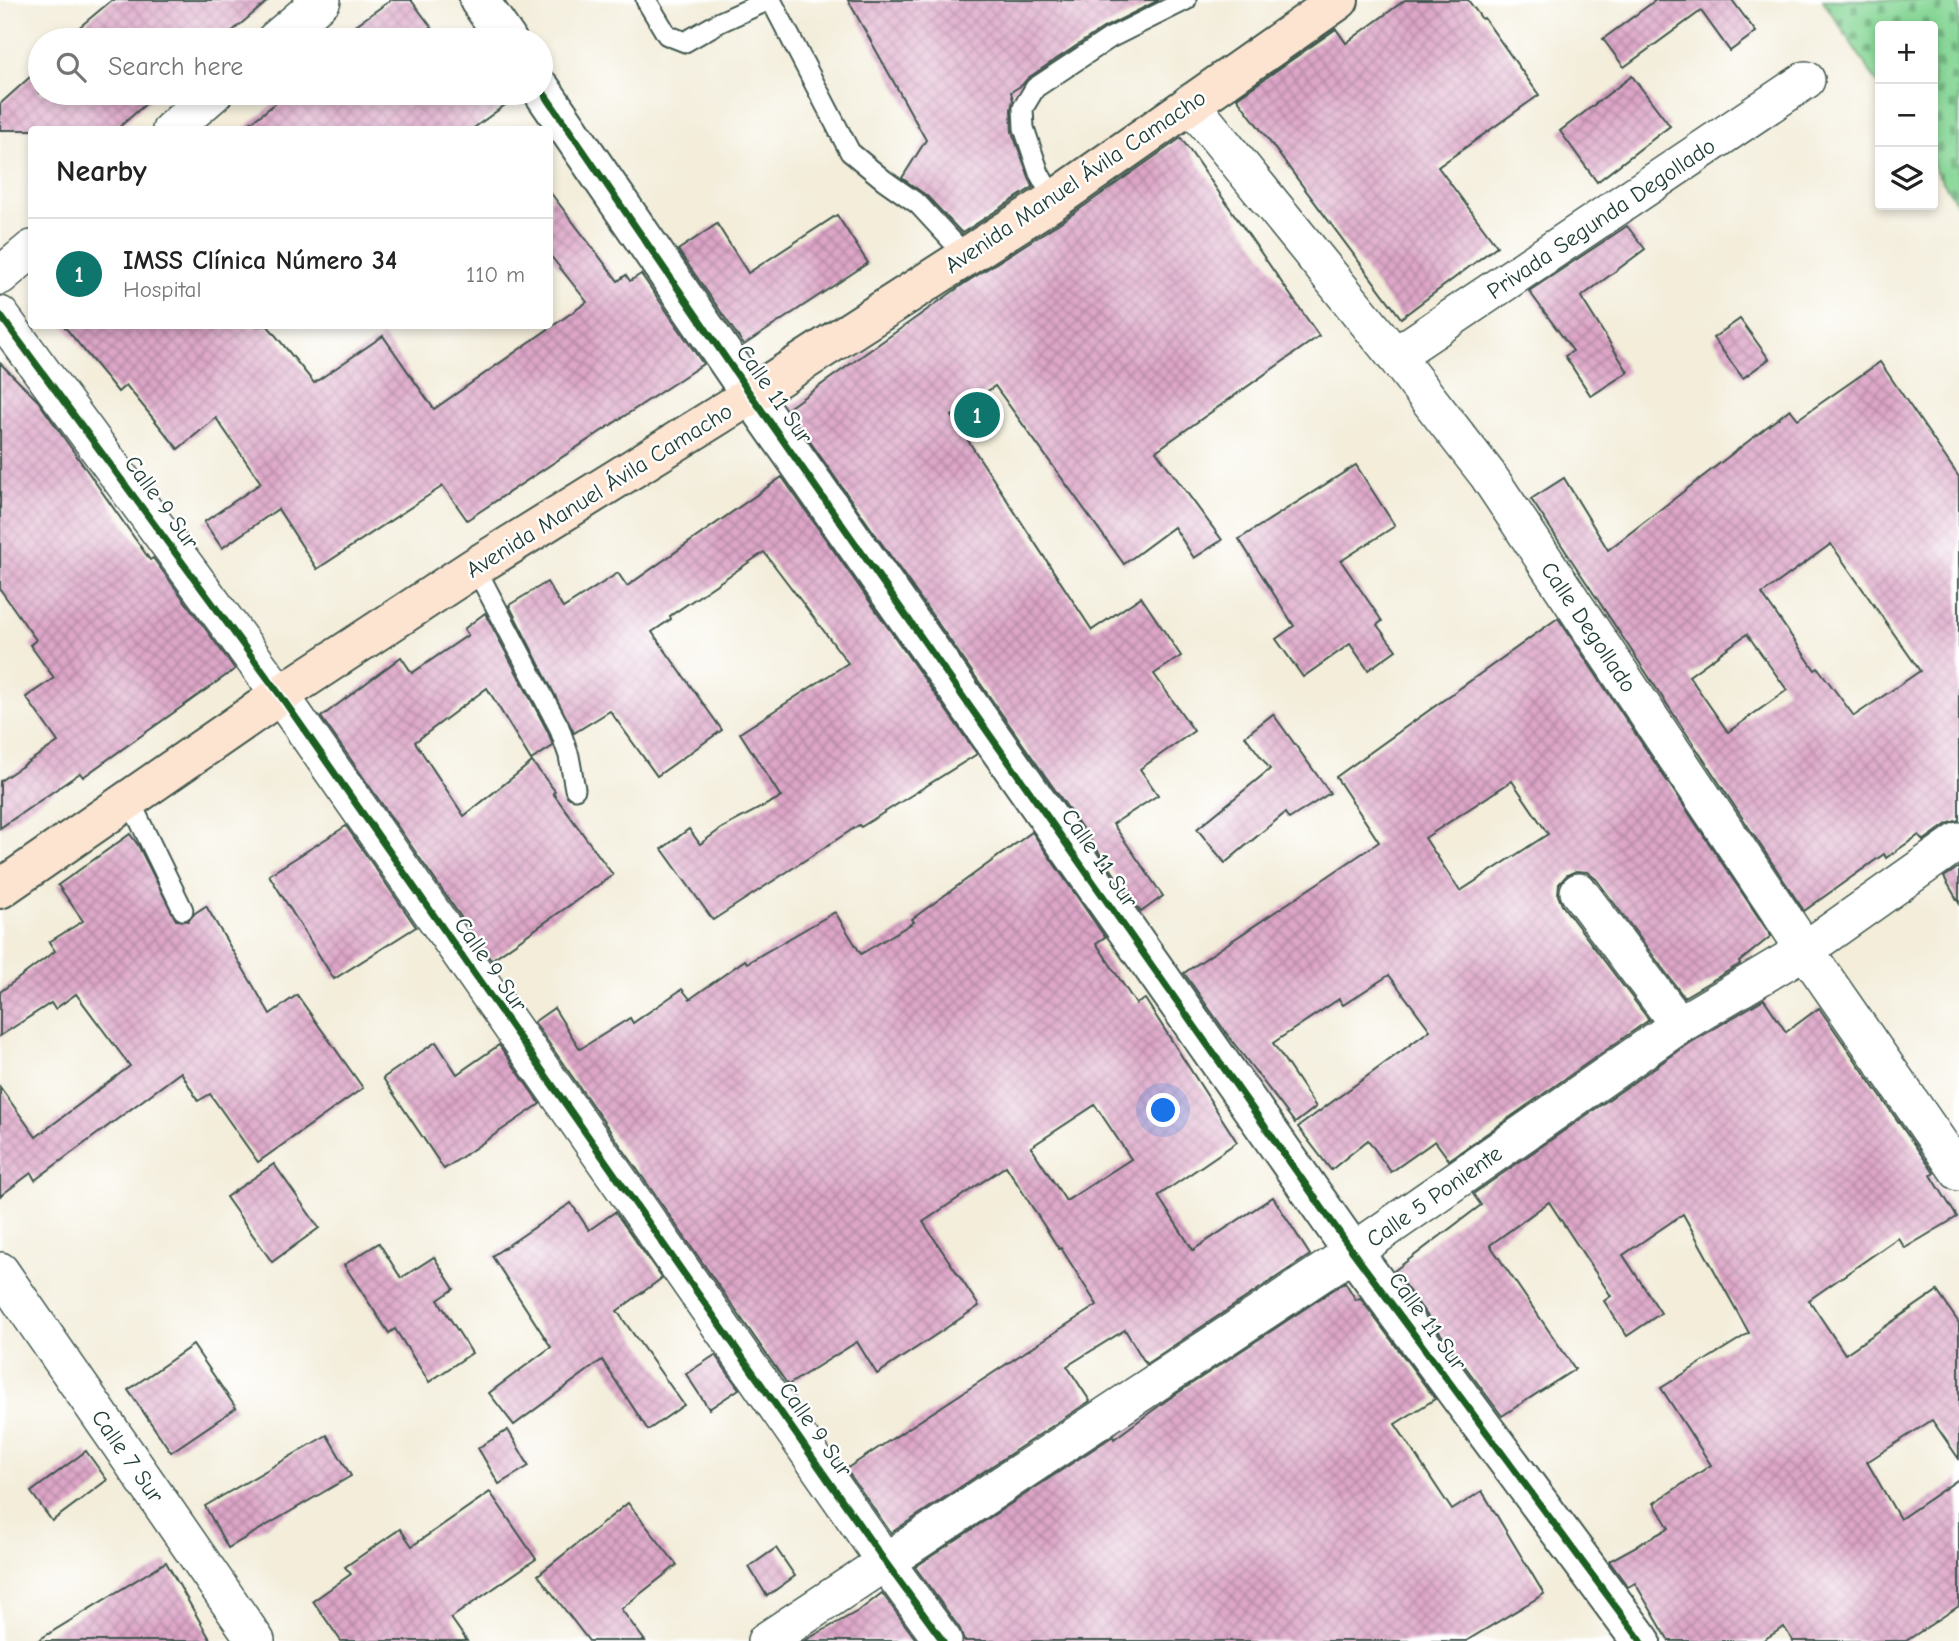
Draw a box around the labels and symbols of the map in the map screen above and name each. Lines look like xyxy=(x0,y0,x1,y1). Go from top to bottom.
street label: Avenida Manuel Ávila Camacho xyxy=(940,84,1211,279)
street label: Privada Segunda Degollado xyxy=(1482,132,1720,305)
street label: Calle 11 Sur xyxy=(731,340,819,450)
pin: 1 xyxy=(954,389,1000,441)
street label: Avenida Manuel Ávila Camacho xyxy=(461,397,737,584)
street label: Calle 9 Sur xyxy=(119,450,205,555)
street label: Calle Degollado xyxy=(1535,557,1642,698)
street label: Calle 11 Sur xyxy=(1056,804,1144,914)
street label: Calle 9 Sur xyxy=(448,912,533,1017)
your location xyxy=(1146,1093,1180,1127)
street label: Calle 5 Poniente xyxy=(1361,1140,1507,1253)
street label: Calle 11 Sur xyxy=(1383,1267,1473,1376)
street label: Calle 9 Sur xyxy=(773,1377,858,1482)
street label: Calle 7 Sur xyxy=(86,1405,170,1509)

